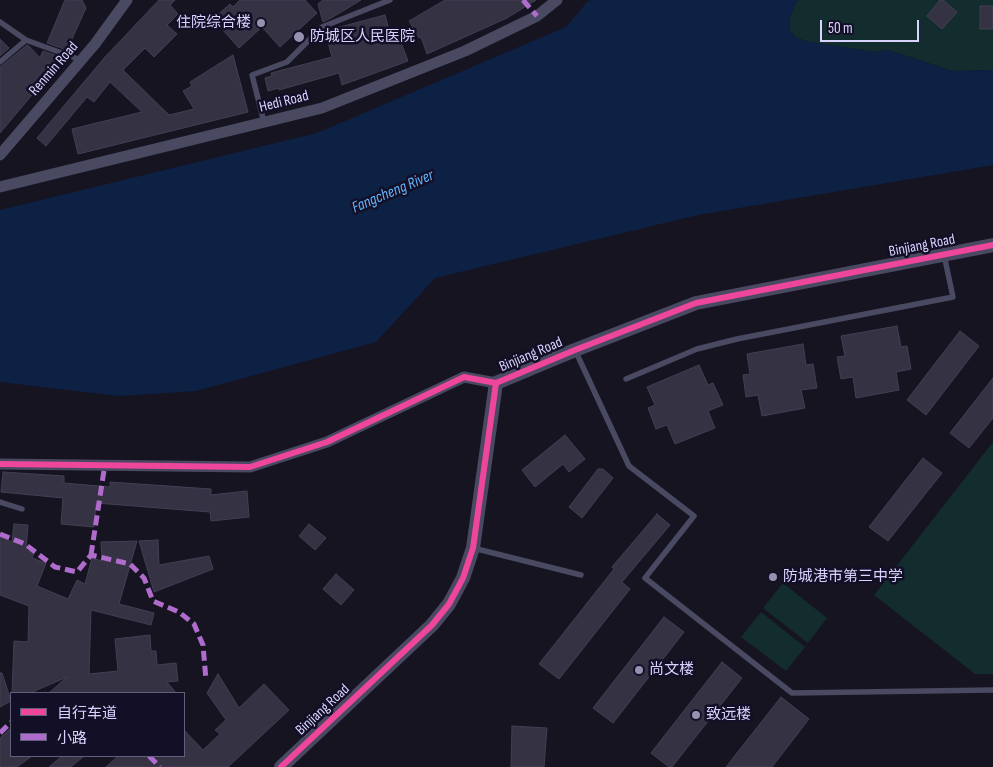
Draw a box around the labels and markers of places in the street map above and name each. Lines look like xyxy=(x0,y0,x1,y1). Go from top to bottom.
place label: 住院综合楼 xyxy=(176,14,251,32)
marker: 住院综合楼 xyxy=(255,17,267,29)
place label: 防城区人民医院 xyxy=(310,28,415,46)
marker: 防城区人民医院 xyxy=(292,30,306,44)
place label: 防城港市第三中学 xyxy=(783,568,903,586)
marker: 防城港市第三中学 xyxy=(767,571,779,583)
place label: 尚文楼 xyxy=(649,661,694,679)
marker: 尚文楼 xyxy=(633,664,645,676)
place label: 致远楼 xyxy=(706,706,751,724)
marker: 致远楼 xyxy=(690,709,702,721)

